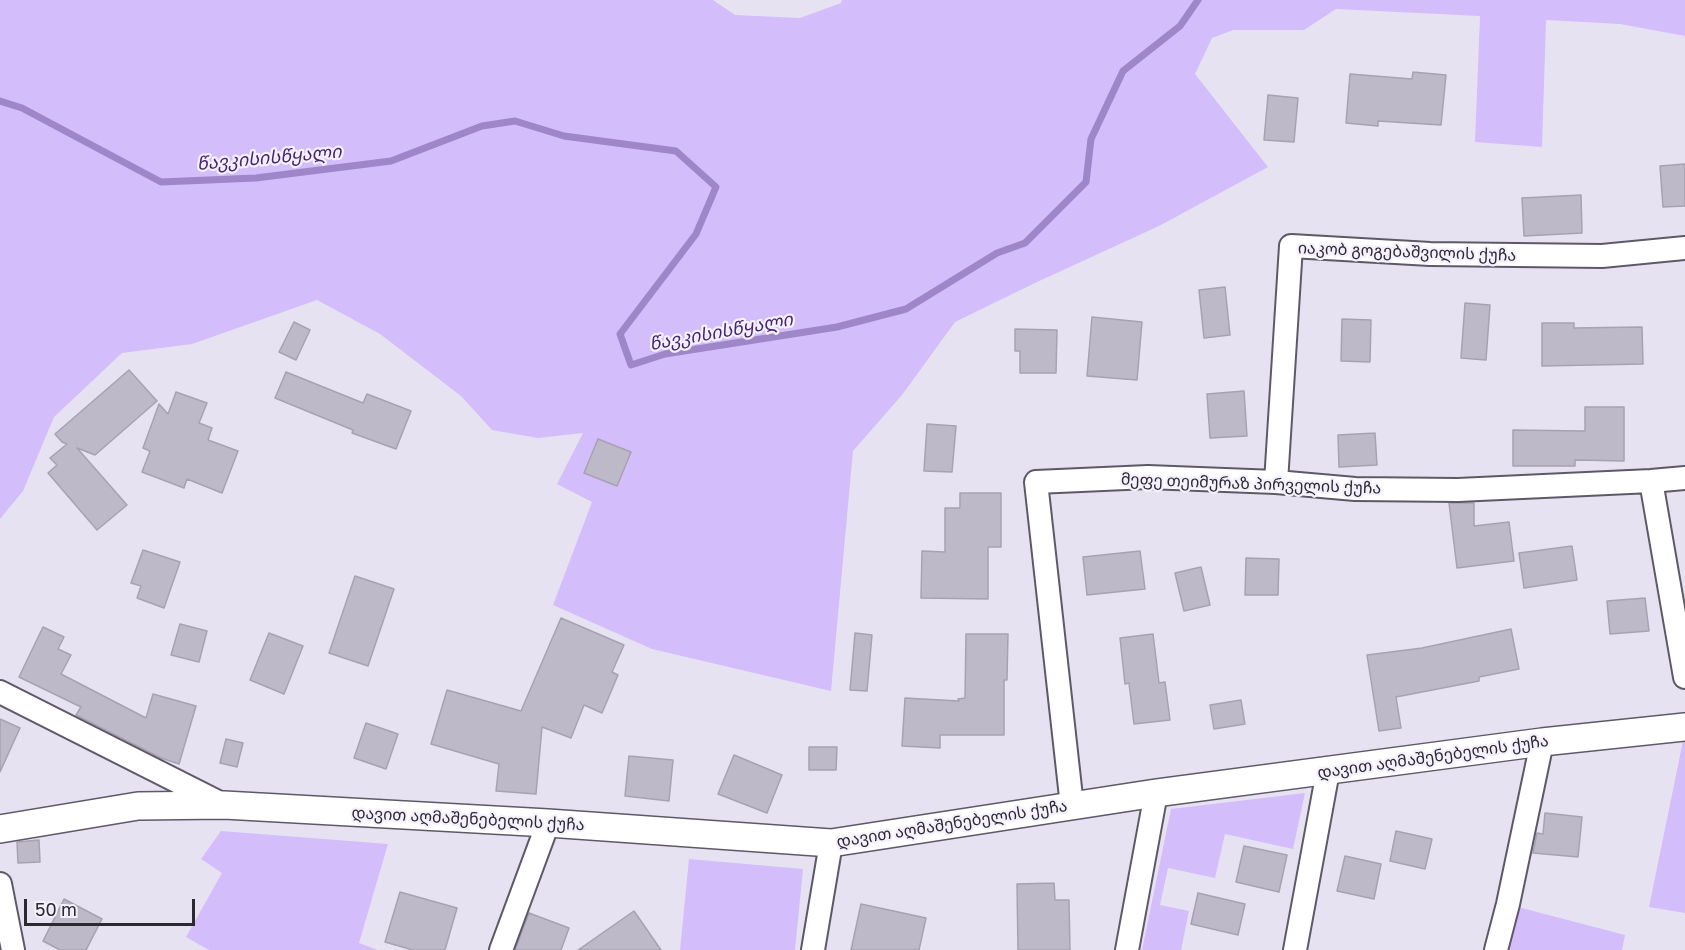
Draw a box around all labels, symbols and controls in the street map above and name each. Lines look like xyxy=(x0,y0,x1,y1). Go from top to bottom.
water label: წავკისისწყალი xyxy=(196,141,342,175)
street label: იაკობ გოგებაშვილის ქუჩა xyxy=(1298,239,1516,265)
water label: წავკისისწყალი xyxy=(648,309,794,355)
street label: მეფე თეიმურაზ პირველის ქუჩა xyxy=(1121,470,1381,498)
street label: დავით აღმაშენებელის ქუჩა xyxy=(1316,731,1550,783)
street label: დავით აღმაშენებელის ქუჩა xyxy=(835,796,1069,852)
street label: დავით აღმაშენებელის ქუჩა xyxy=(351,803,585,835)
scale bar xyxy=(27,887,198,925)
text: 50 m xyxy=(35,898,77,920)

